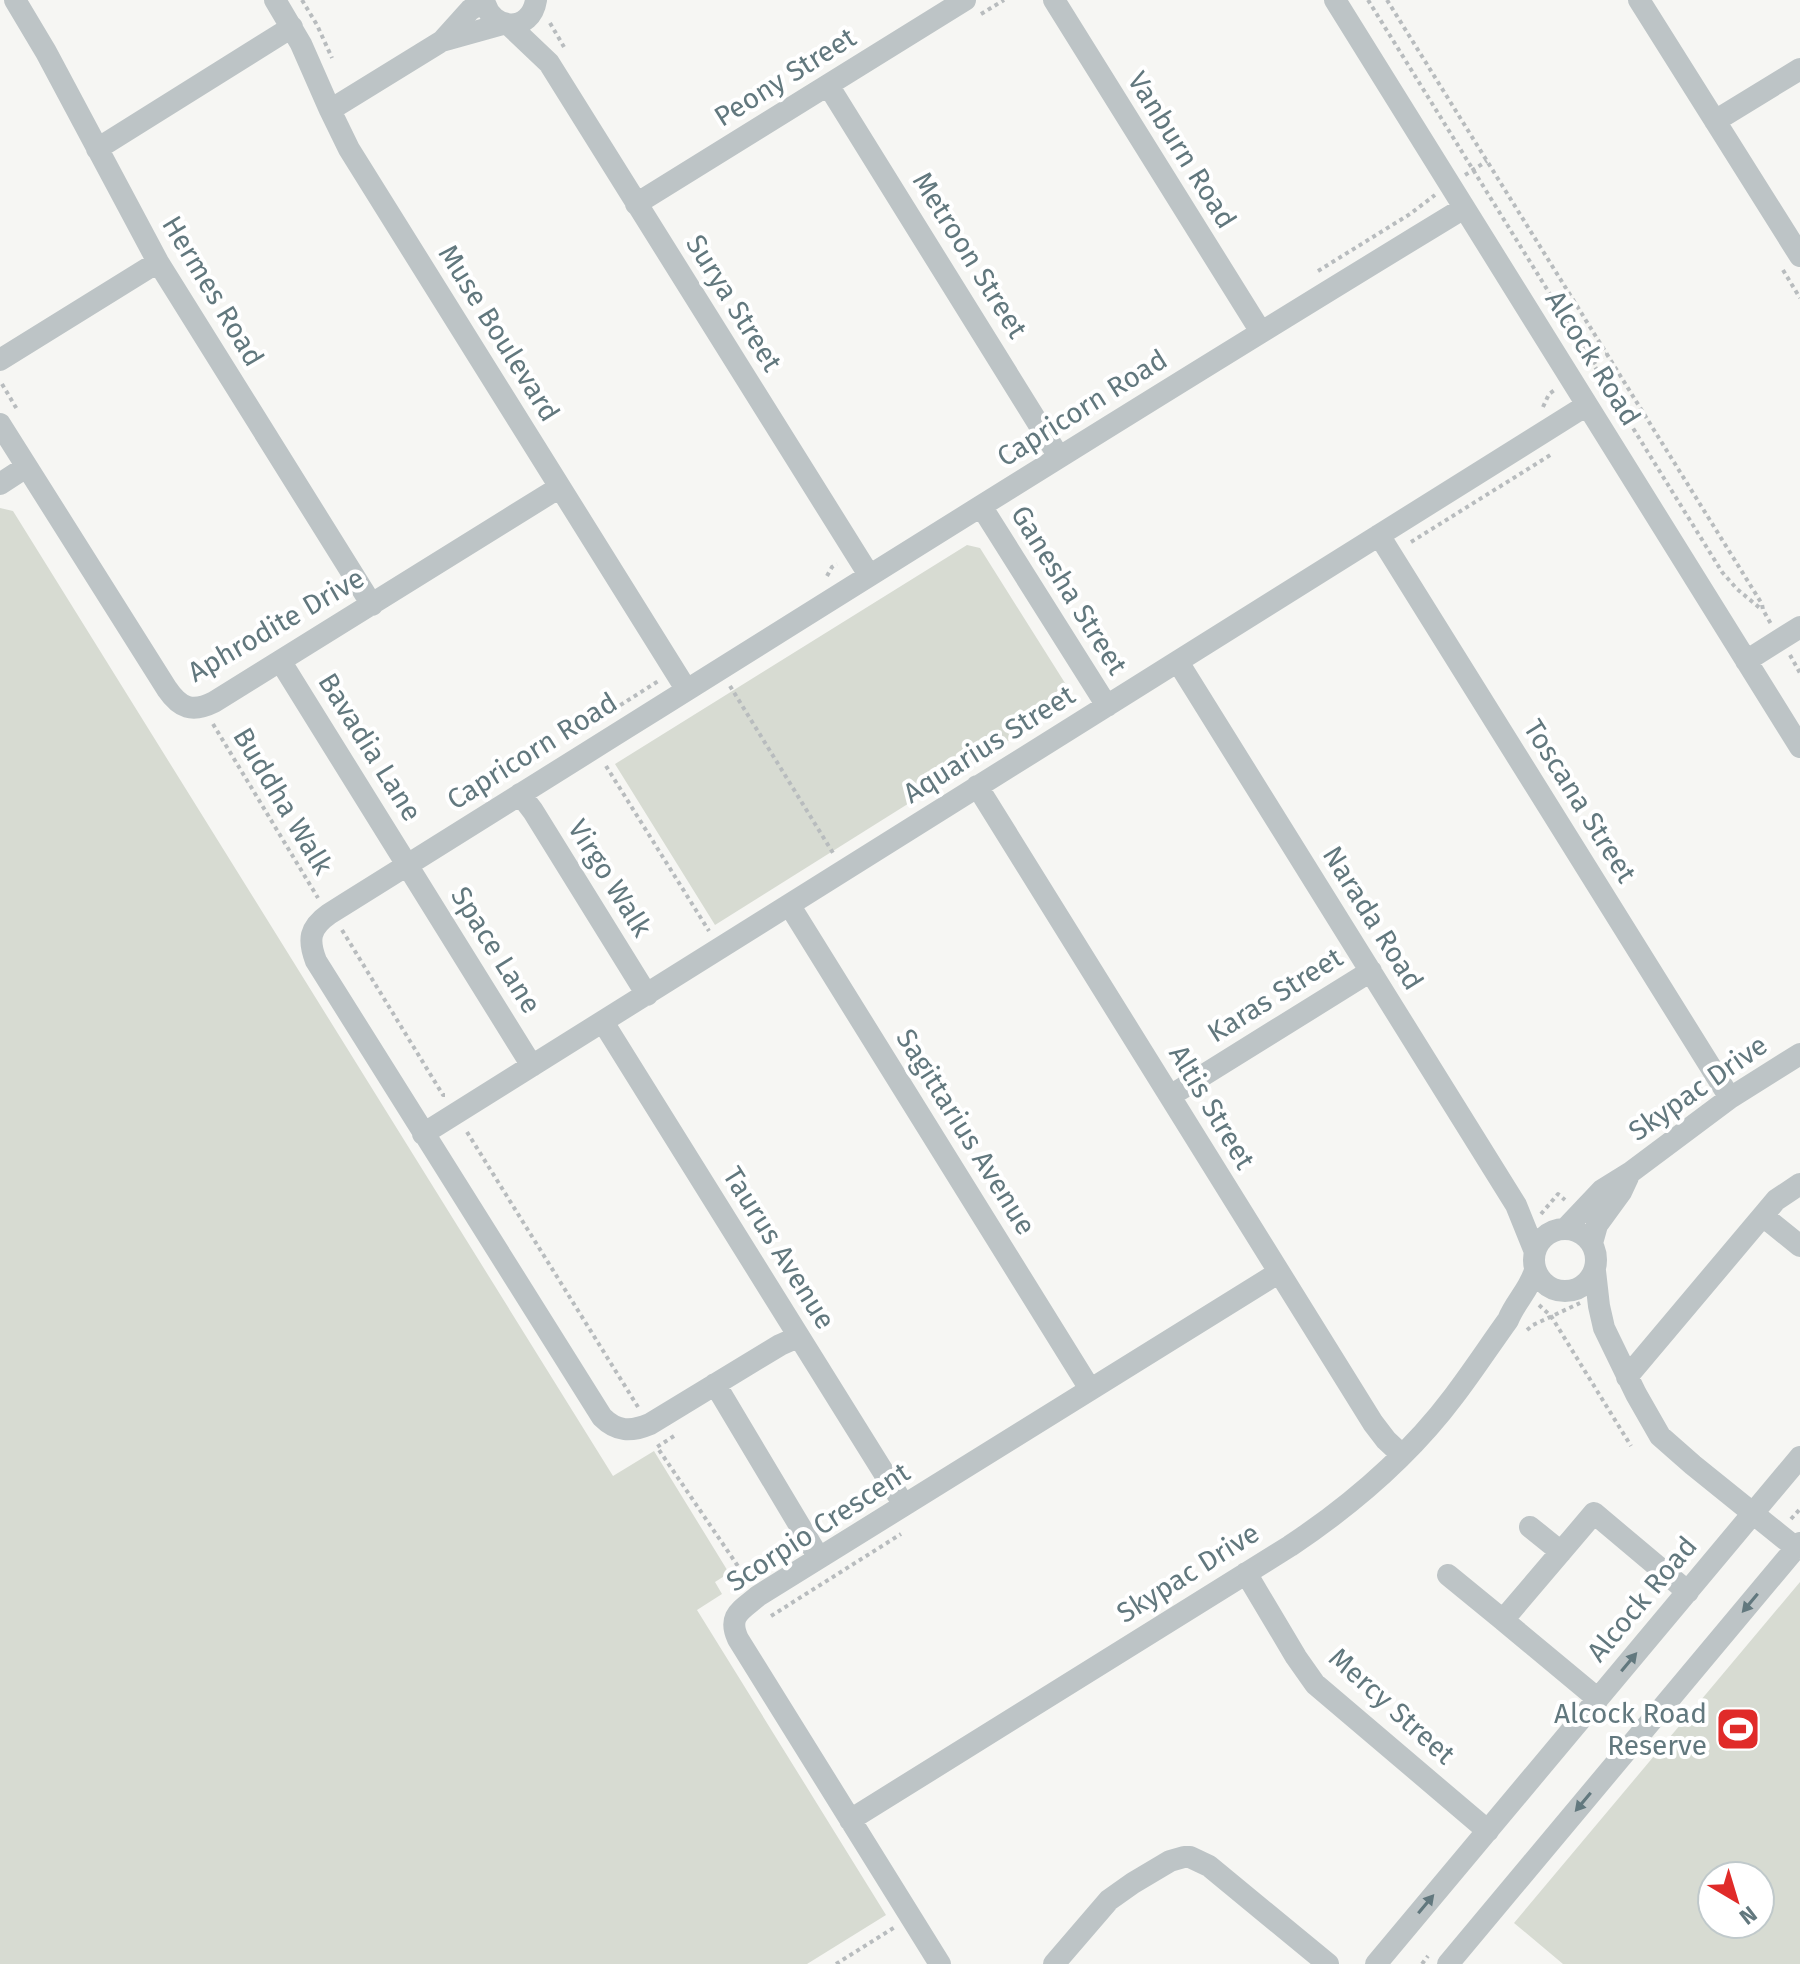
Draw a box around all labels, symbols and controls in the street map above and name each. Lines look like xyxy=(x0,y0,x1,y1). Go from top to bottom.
street label: Peony Street xyxy=(708,20,863,133)
street label: Vanburn Road xyxy=(1121,66,1243,234)
street label: Metroon Street xyxy=(906,166,1035,345)
street label: Hermes Road xyxy=(155,210,271,372)
street label: Surya Street xyxy=(679,229,789,378)
street label: Muse Boulevard xyxy=(431,239,567,427)
street label: Alcock Road xyxy=(1538,284,1648,432)
street label: Capricorn Road xyxy=(991,343,1173,473)
street label: Ganesha Street xyxy=(1004,500,1135,681)
street label: Aphrodite Drive xyxy=(182,561,370,689)
street label: Bavadia Lane xyxy=(311,667,429,827)
street label: Aquarius Street xyxy=(897,678,1082,810)
street label: Capricorn Road xyxy=(441,686,623,816)
street label: Toscana Street xyxy=(1517,714,1644,889)
street label: Buddha Walk xyxy=(226,722,340,881)
street label: Virgo Walk xyxy=(561,813,659,943)
street label: Narada Road xyxy=(1316,840,1430,996)
street label: Space Lane xyxy=(444,881,548,1019)
street label: Karas Street xyxy=(1201,940,1349,1049)
street label: Sagittarius Avenue xyxy=(889,1023,1043,1241)
street label: Skypac Drive xyxy=(1622,1028,1774,1148)
street label: Altis Street xyxy=(1162,1039,1262,1176)
street label: Taurus Avenue xyxy=(716,1161,842,1335)
street label: Scorpio Crescent xyxy=(720,1455,917,1598)
street label: Skypac Drive xyxy=(1111,1516,1265,1630)
street label: Alcock Road xyxy=(1580,1530,1704,1668)
one-way arrow xyxy=(1742,1592,1759,1612)
street label: Mercy Street xyxy=(1322,1641,1462,1772)
one-way arrow xyxy=(1620,1652,1637,1672)
place label: Alcock Road Reserve xyxy=(1554,1697,1707,1762)
sports icon: Alcock Road Reserve xyxy=(1714,1705,1762,1753)
one-way arrow xyxy=(1575,1792,1592,1812)
north arrow xyxy=(1696,1860,1776,1940)
one-way arrow xyxy=(1417,1894,1434,1914)
text: N xyxy=(1734,1900,1762,1930)

